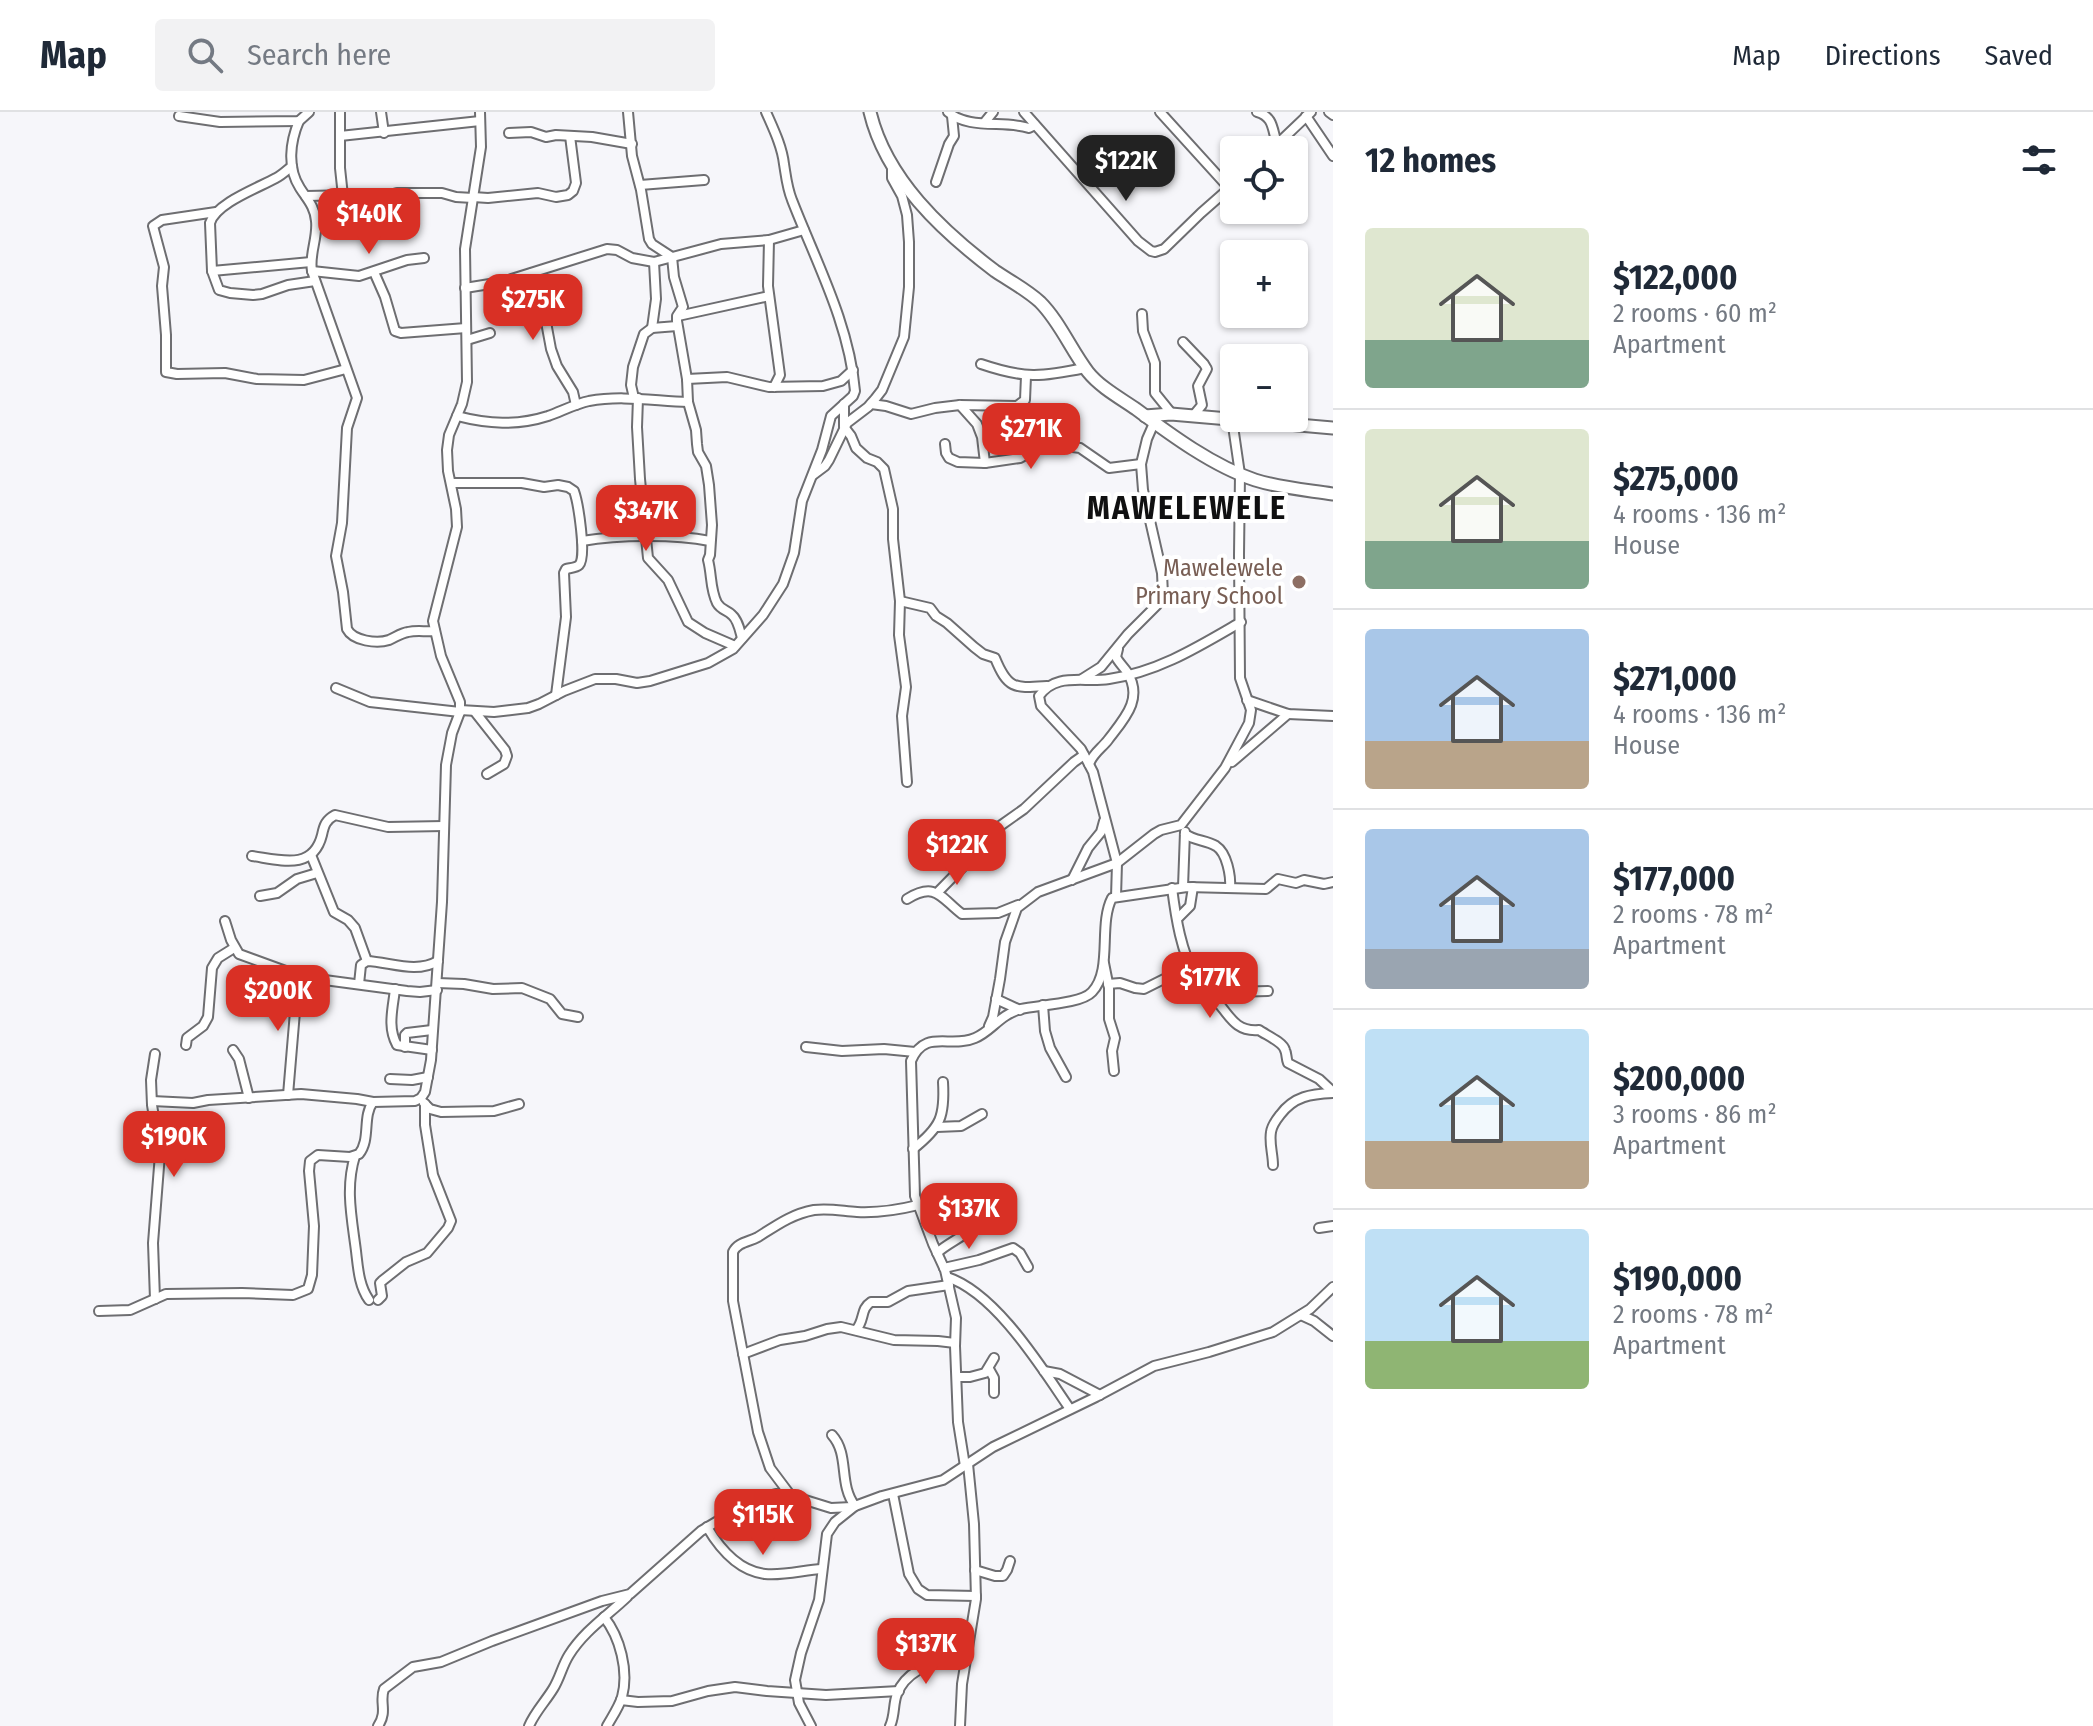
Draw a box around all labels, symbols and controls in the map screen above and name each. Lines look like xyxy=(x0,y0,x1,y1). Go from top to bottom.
search box xyxy=(155,19,715,91)
text: Map xyxy=(40,32,107,78)
icon: search xyxy=(183,33,227,77)
text: Search here xyxy=(247,37,391,73)
text: Map xyxy=(1732,39,1781,72)
text: Directions xyxy=(1825,39,1941,72)
text: Saved xyxy=(1985,39,2053,72)
pin: $122K xyxy=(1070,135,1182,203)
map controls xyxy=(1220,136,1308,432)
button: locate xyxy=(1220,136,1308,224)
icon: filters xyxy=(2017,138,2061,182)
text: 12 homes xyxy=(1365,140,1496,181)
text: $122K xyxy=(1095,145,1157,176)
pin: $140K xyxy=(313,188,425,256)
text: $140K xyxy=(336,198,402,229)
button: + xyxy=(1220,240,1308,328)
text: $122,000 xyxy=(1613,257,1737,298)
icon: home xyxy=(1429,260,1525,356)
pin: $275K xyxy=(477,274,589,342)
text: $275K xyxy=(501,284,565,315)
text: 2 rooms · 60 m² xyxy=(1613,298,1777,329)
text: Apartment xyxy=(1613,329,1726,360)
button: − xyxy=(1220,344,1308,432)
pin: $271K xyxy=(975,403,1087,471)
text: $271K xyxy=(1000,413,1062,444)
text: $275,000 xyxy=(1613,458,1739,499)
icon: home xyxy=(1429,461,1525,557)
pin: $347K xyxy=(590,485,702,553)
district label: MAWELEWELE xyxy=(1087,489,1287,527)
text: $347K xyxy=(614,495,678,526)
text: 4 rooms · 136 m² xyxy=(1613,499,1786,530)
text: House xyxy=(1613,530,1680,561)
place label: Mawelewele Primary School xyxy=(1135,554,1283,610)
marker: Mawelewele Primary School xyxy=(1290,573,1308,591)
text: $271,000 xyxy=(1613,658,1737,699)
icon: home xyxy=(1429,661,1525,757)
text: 4 rooms · 136 m² xyxy=(1613,699,1786,730)
text: House xyxy=(1613,730,1680,761)
pin: $122K xyxy=(901,819,1013,887)
text: $122K xyxy=(926,829,988,860)
text: $177,000 xyxy=(1613,858,1735,899)
icon: home xyxy=(1429,861,1525,957)
text: 2 rooms · 78 m² xyxy=(1613,899,1774,930)
text: Apartment xyxy=(1613,930,1726,961)
pin: $177K xyxy=(1154,952,1266,1020)
text: $177K xyxy=(1180,962,1240,993)
pin: $200K xyxy=(222,965,334,1033)
text: $200K xyxy=(244,975,312,1006)
text: $200,000 xyxy=(1613,1058,1745,1099)
icon: home xyxy=(1429,1061,1525,1157)
text: 3 rooms · 86 m² xyxy=(1613,1099,1777,1130)
pin: $190K xyxy=(118,1111,230,1179)
text: $190K xyxy=(141,1121,207,1152)
text: Apartment xyxy=(1613,1130,1726,1161)
pin: $137K xyxy=(913,1183,1025,1251)
text: $137K xyxy=(938,1193,1000,1224)
text: $190,000 xyxy=(1613,1258,1742,1299)
icon: home xyxy=(1429,1261,1525,1357)
text: 2 rooms · 78 m² xyxy=(1613,1299,1774,1330)
text: Apartment xyxy=(1613,1330,1726,1361)
pin: $115K xyxy=(707,1489,819,1557)
text: $115K xyxy=(732,1499,794,1530)
pin: $137K xyxy=(870,1618,982,1686)
text: $137K xyxy=(895,1628,957,1659)

